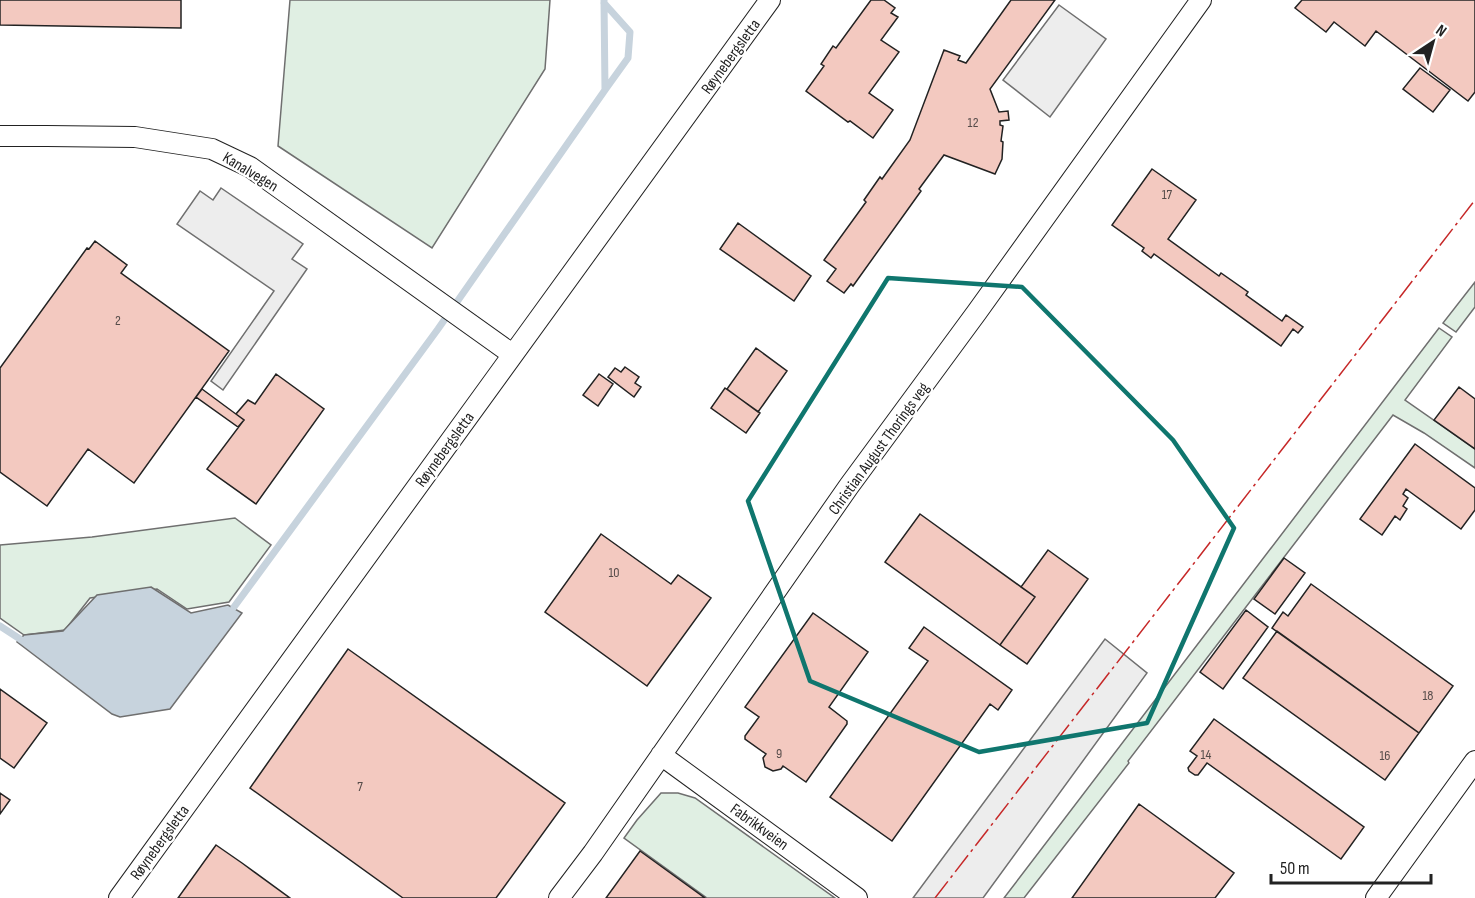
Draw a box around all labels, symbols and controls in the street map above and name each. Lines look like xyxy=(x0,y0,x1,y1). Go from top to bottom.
north arrow xyxy=(1403,12,1463,72)
street label: Røynebergsletta xyxy=(698,16,765,98)
text: N xyxy=(1432,21,1450,41)
house number: 12 xyxy=(968,114,979,131)
street label: Kanalvegen xyxy=(219,148,281,196)
house number: 17 xyxy=(1162,186,1173,203)
house number: 2 xyxy=(115,312,121,329)
street label: Christian August Thorings veg xyxy=(825,379,934,519)
street label: Røynebergsletta xyxy=(412,409,479,491)
house number: 10 xyxy=(608,564,620,581)
house number: 18 xyxy=(1422,687,1434,704)
house number: 9 xyxy=(776,745,782,762)
house number: 14 xyxy=(1201,746,1212,763)
house number: 16 xyxy=(1379,747,1391,764)
house number: 7 xyxy=(357,778,363,795)
street label: Fabrikkveien xyxy=(726,800,792,855)
street label: Røynebergsletta xyxy=(127,802,194,884)
scale bar xyxy=(1271,847,1432,885)
text: 50 m xyxy=(1280,858,1310,879)

